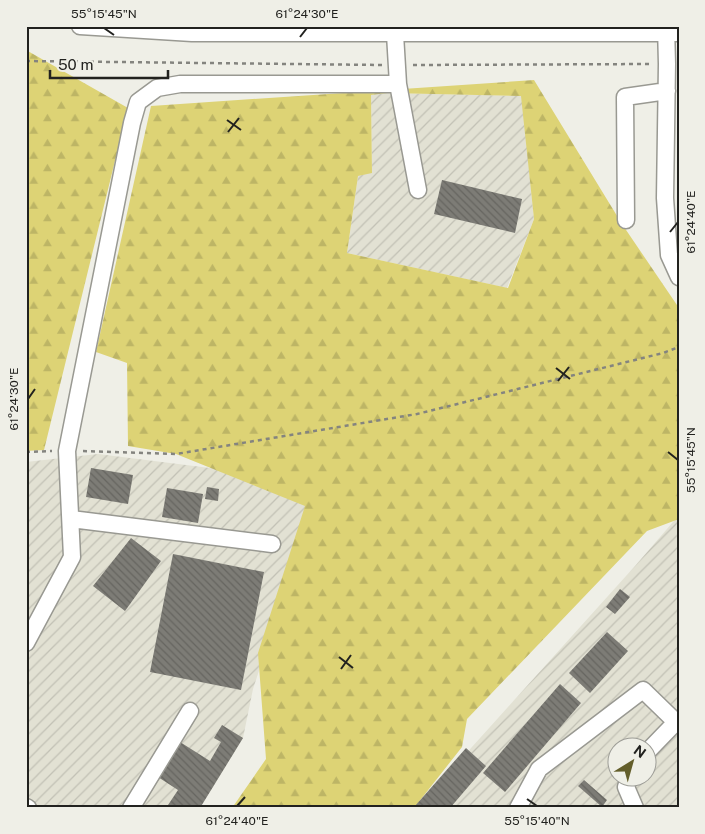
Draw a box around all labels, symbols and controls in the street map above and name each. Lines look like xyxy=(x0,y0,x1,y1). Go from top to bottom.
text: 55°15'45"N xyxy=(71,7,137,21)
text: 61°24'30"E xyxy=(276,7,338,21)
scale bar xyxy=(50,48,168,80)
text: 50 m xyxy=(58,56,93,73)
text: 61°24'40"E xyxy=(684,190,698,254)
text: 61°24'30"E xyxy=(7,368,21,430)
text: 55°15'45"N xyxy=(684,427,698,493)
north arrow xyxy=(608,736,658,786)
text: N xyxy=(631,742,649,761)
text: 61°24'40"E xyxy=(205,814,269,828)
text: 55°15'40"N xyxy=(504,814,570,828)

